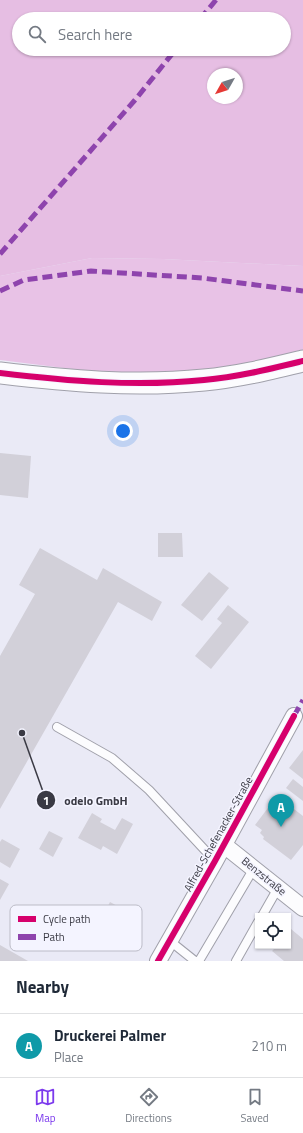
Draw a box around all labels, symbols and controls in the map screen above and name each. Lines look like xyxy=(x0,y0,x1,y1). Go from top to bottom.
search box xyxy=(12,12,291,56)
icon: search xyxy=(26,23,48,45)
text: Search here xyxy=(58,23,132,46)
north arrow xyxy=(207,68,243,104)
your location xyxy=(113,421,133,441)
street label: Alfred-Schefenacker-Straße xyxy=(180,773,257,894)
callout: odelo GmbH xyxy=(36,788,136,812)
text: 1 xyxy=(43,791,49,810)
text: odelo GmbH xyxy=(64,791,128,810)
pin: A xyxy=(268,794,294,827)
street label: Benzstraße xyxy=(238,853,290,899)
legend xyxy=(10,905,142,951)
text: Cycle path xyxy=(43,911,91,927)
map controls xyxy=(255,913,291,949)
button: locate xyxy=(255,913,291,949)
text: Path xyxy=(43,929,65,945)
text: Nearby xyxy=(16,974,69,1000)
text: Druckerei Palmer xyxy=(54,1024,166,1047)
text: A xyxy=(25,1036,33,1056)
text: 210 m xyxy=(251,1036,287,1056)
text: Place xyxy=(54,1047,83,1067)
tab: Map xyxy=(34,1086,56,1126)
tab: Directions xyxy=(125,1086,172,1126)
tab: Saved xyxy=(241,1086,269,1126)

